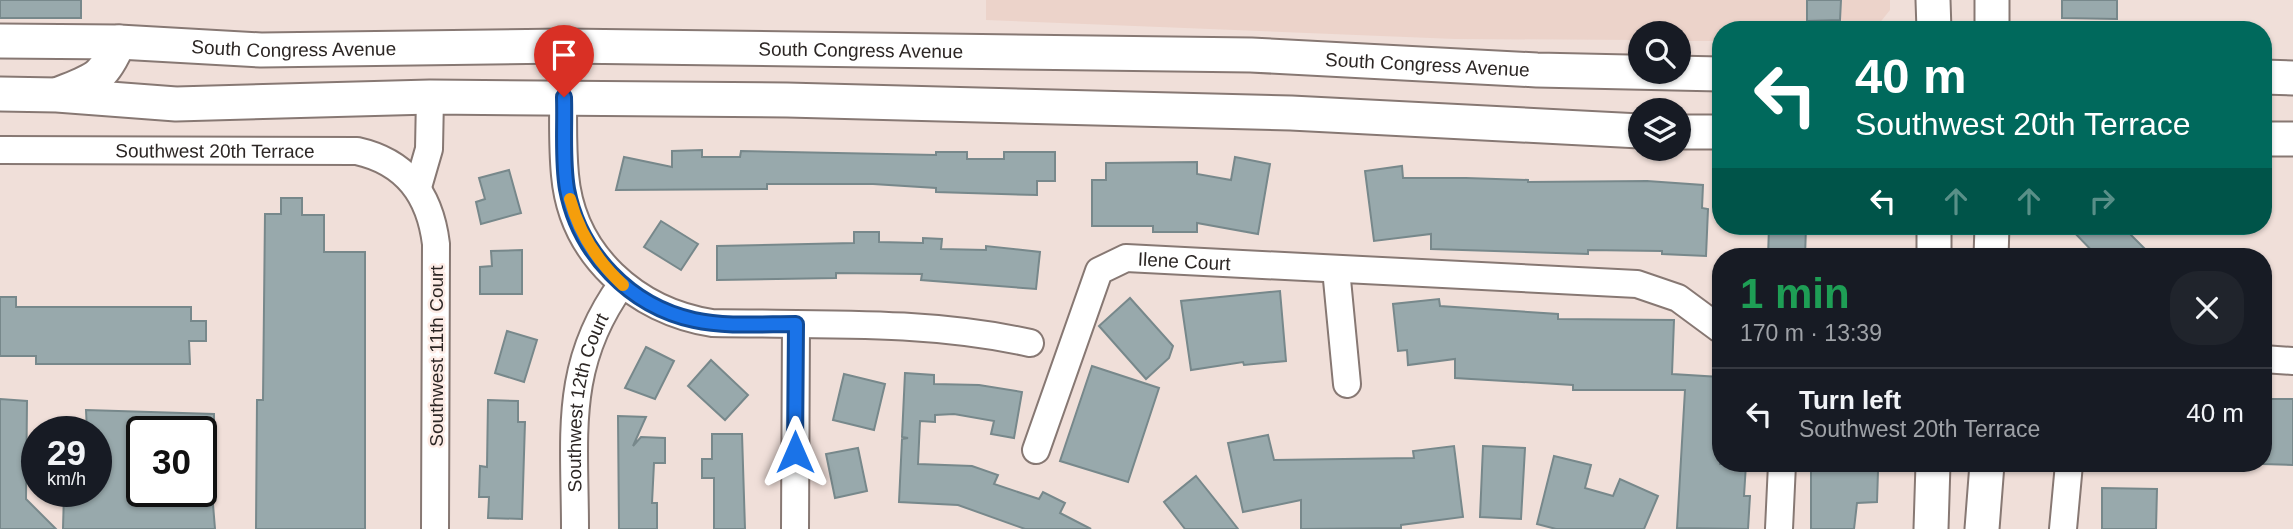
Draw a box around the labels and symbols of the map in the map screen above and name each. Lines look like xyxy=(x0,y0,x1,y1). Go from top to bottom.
pin xyxy=(534,25,594,97)
street label: South Congress Avenue xyxy=(191,36,396,61)
street label: South Congress Avenue xyxy=(758,39,963,62)
street label: South Congress Avenue xyxy=(1325,49,1530,81)
street label: Southwest 20th Terrace xyxy=(115,140,315,162)
street label: Ilene Court xyxy=(1137,249,1232,274)
street label: Southwest 11th Court xyxy=(426,265,447,447)
street label: Southwest 12th Court xyxy=(564,309,613,492)
position arrow xyxy=(758,415,832,489)
speed limit sign: 30 xyxy=(126,416,217,507)

